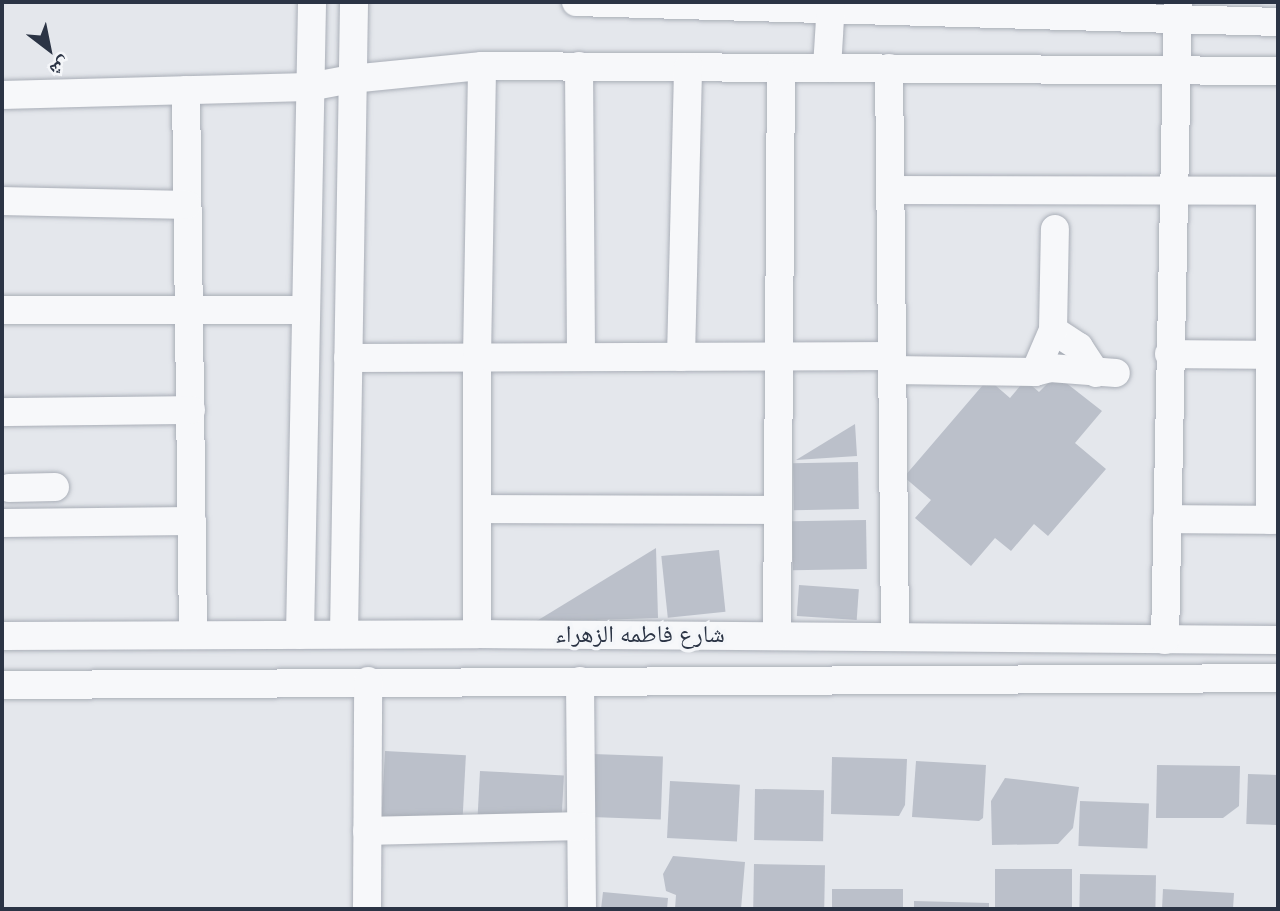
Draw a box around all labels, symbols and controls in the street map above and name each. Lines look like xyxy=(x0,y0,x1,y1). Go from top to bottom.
north arrow xyxy=(14,14,84,84)
text: ش xyxy=(46,52,75,81)
street label: شارع فاطمه الزهراء xyxy=(555,621,725,649)

